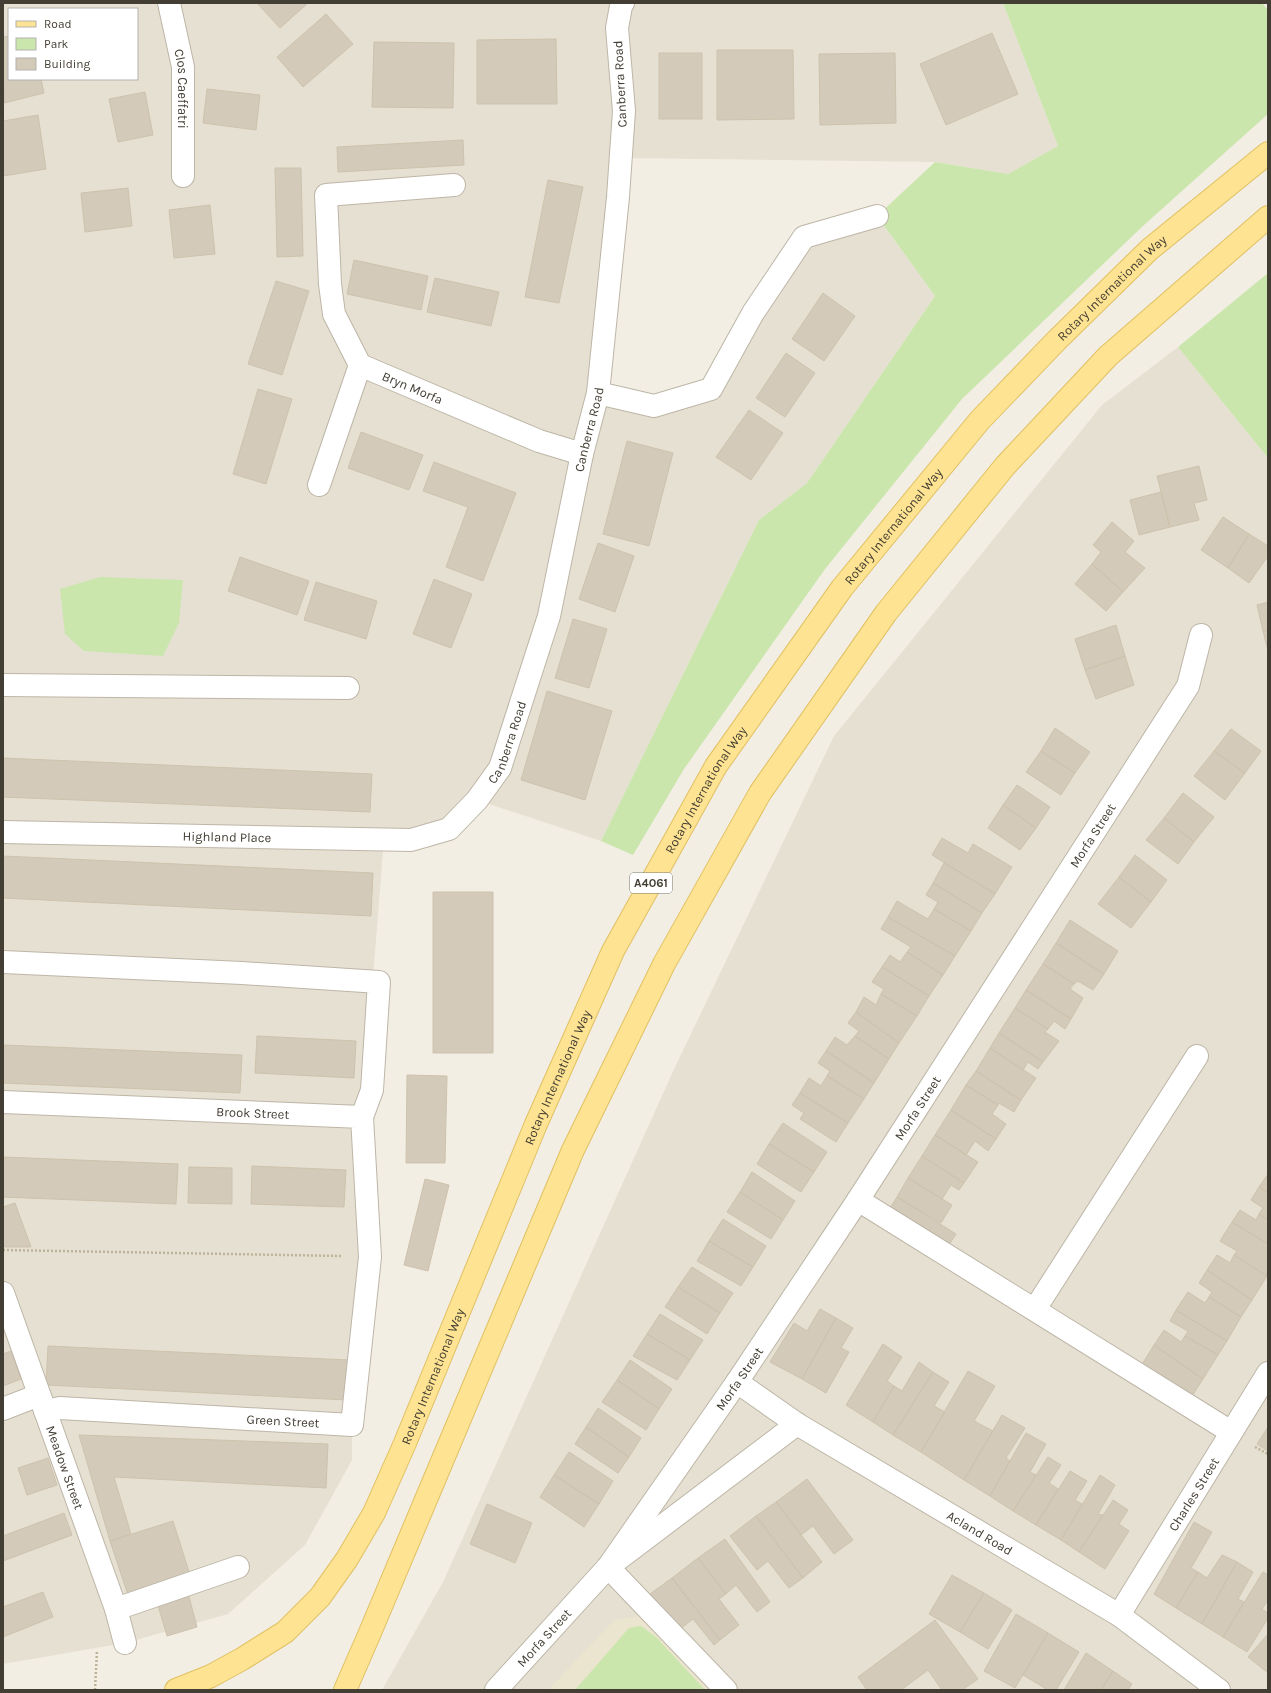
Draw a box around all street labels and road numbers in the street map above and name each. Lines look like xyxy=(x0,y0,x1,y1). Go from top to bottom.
street label: Canberra Road xyxy=(610,40,630,128)
street label: Clos Caeffatri xyxy=(172,47,191,129)
street label: Rotary International Way xyxy=(1054,231,1169,343)
street label: Bryn Morfa xyxy=(380,368,445,407)
street label: Canberra Road xyxy=(571,386,606,473)
street label: Rotary International Way xyxy=(841,465,945,587)
street label: Canberra Road xyxy=(484,699,529,786)
street label: Rotary International Way xyxy=(661,723,749,856)
street label: Morfa Street xyxy=(1066,800,1118,870)
street label: Highland Place xyxy=(182,828,272,845)
road number: A4061 xyxy=(630,873,672,893)
street label: Rotary International Way xyxy=(521,1007,593,1147)
street label: Morfa Street xyxy=(891,1073,943,1143)
street label: Brook Street xyxy=(216,1103,290,1121)
street label: Rotary International Way xyxy=(398,1306,467,1447)
street label: Morfa Street xyxy=(712,1344,766,1413)
street label: Green Street xyxy=(246,1412,320,1430)
street label: Meadow Street xyxy=(43,1423,87,1511)
street label: Charles Street xyxy=(1165,1454,1222,1534)
street label: Acland Road xyxy=(945,1507,1015,1558)
street label: Morfa Street xyxy=(514,1605,574,1670)

